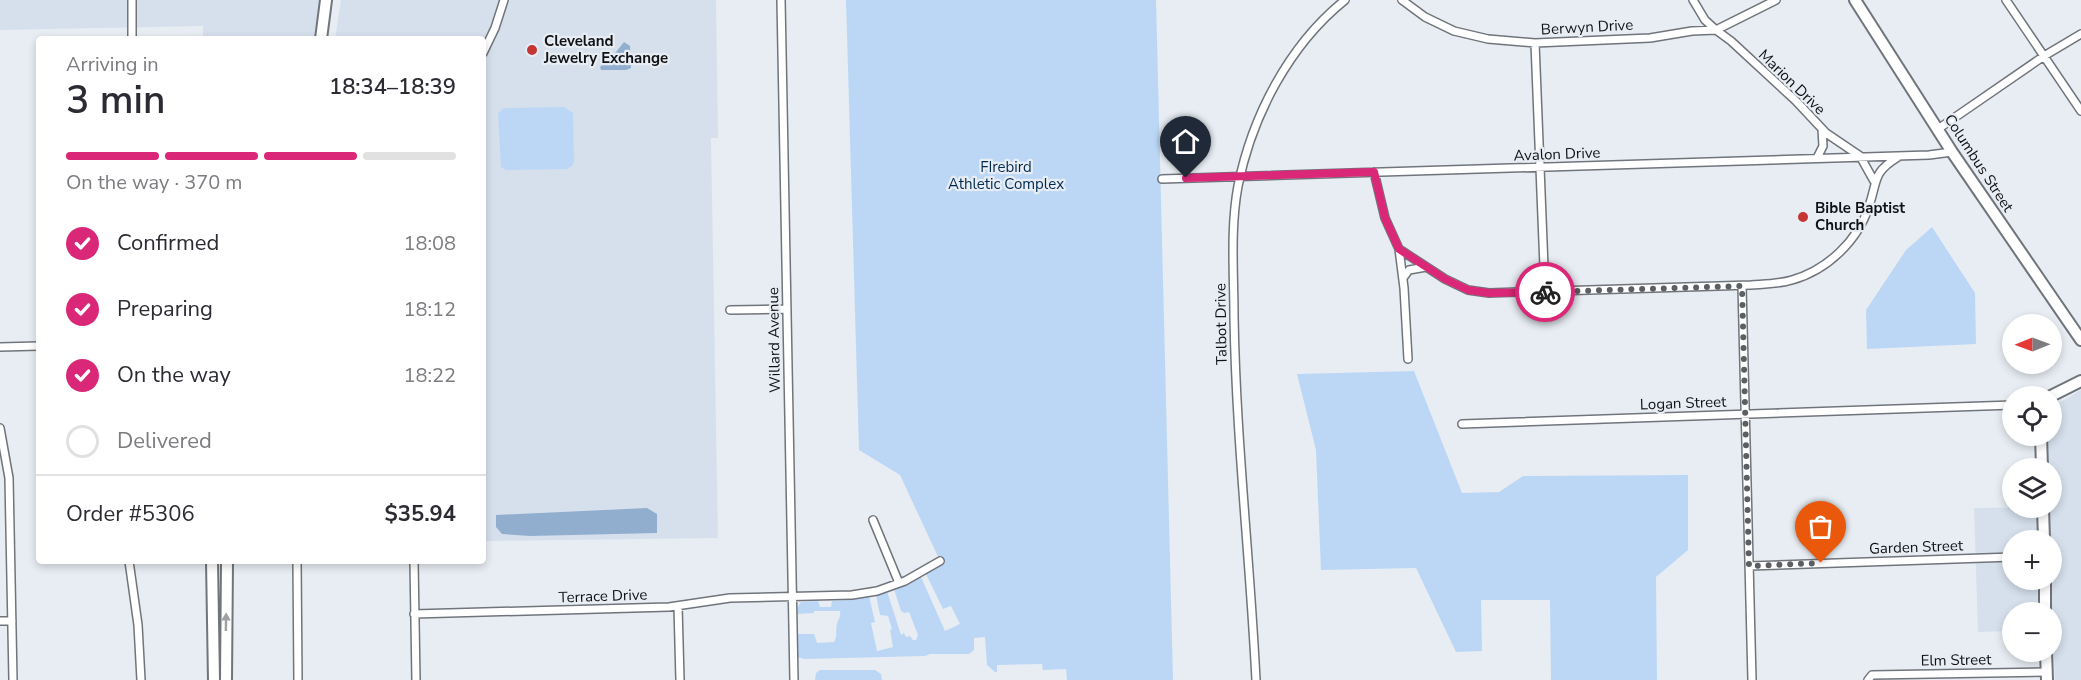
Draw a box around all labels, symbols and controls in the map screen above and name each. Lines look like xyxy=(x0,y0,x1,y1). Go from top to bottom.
street label: Berwyn Drive xyxy=(1540,15,1634,39)
place label: Cleveland Jewelry Exchange xyxy=(543,31,668,68)
marker: Cleveland Jewelry Exchange xyxy=(525,43,539,57)
street label: Marion Drive xyxy=(1754,45,1830,119)
text: Arriving in xyxy=(66,51,159,78)
text: 18:34–18:39 xyxy=(329,72,456,102)
text: 3 min xyxy=(66,74,165,127)
street label: Columbus Street xyxy=(1940,110,2019,216)
pin xyxy=(1160,116,1211,178)
icon: home xyxy=(1169,125,1202,158)
street label: Avalon Drive xyxy=(1513,142,1601,166)
park label: FIrebird Athletic Complex xyxy=(948,157,1064,194)
text: On the way · 370 m xyxy=(66,169,242,196)
place label: Bible Baptist Church xyxy=(1815,198,1905,235)
marker: Bible Baptist Church xyxy=(1796,210,1810,224)
icon: check xyxy=(66,227,99,260)
text: Confirmed xyxy=(117,228,219,258)
text: 18:08 xyxy=(403,230,456,257)
courier xyxy=(1515,262,1575,322)
icon: bike xyxy=(1529,276,1562,309)
street label: Talbot Drive xyxy=(1210,283,1232,365)
street label: Willard Avenue xyxy=(763,287,785,393)
icon: check xyxy=(66,293,99,326)
text: Preparing xyxy=(117,294,213,324)
text: 18:12 xyxy=(403,296,456,323)
north arrow xyxy=(2002,314,2062,374)
map controls xyxy=(2002,314,2062,662)
icon: check xyxy=(66,359,99,392)
text: On the way xyxy=(117,360,231,390)
text: 18:22 xyxy=(403,362,456,389)
button: locate xyxy=(2002,386,2062,446)
street label: Logan Street xyxy=(1639,391,1727,415)
text: Delivered xyxy=(117,426,212,456)
button: layers xyxy=(2002,458,2062,518)
text: Order #5306 xyxy=(66,499,195,529)
text: $35.94 xyxy=(385,499,456,529)
pin xyxy=(1795,501,1846,563)
icon: bag xyxy=(1804,510,1837,543)
button: + xyxy=(2002,530,2062,590)
street label: Garden Street xyxy=(1869,535,1964,559)
street label: Terrace Drive xyxy=(558,584,648,608)
button: − xyxy=(2002,602,2062,662)
one-way arrow xyxy=(221,612,231,631)
street label: Elm Street xyxy=(1920,649,1992,671)

